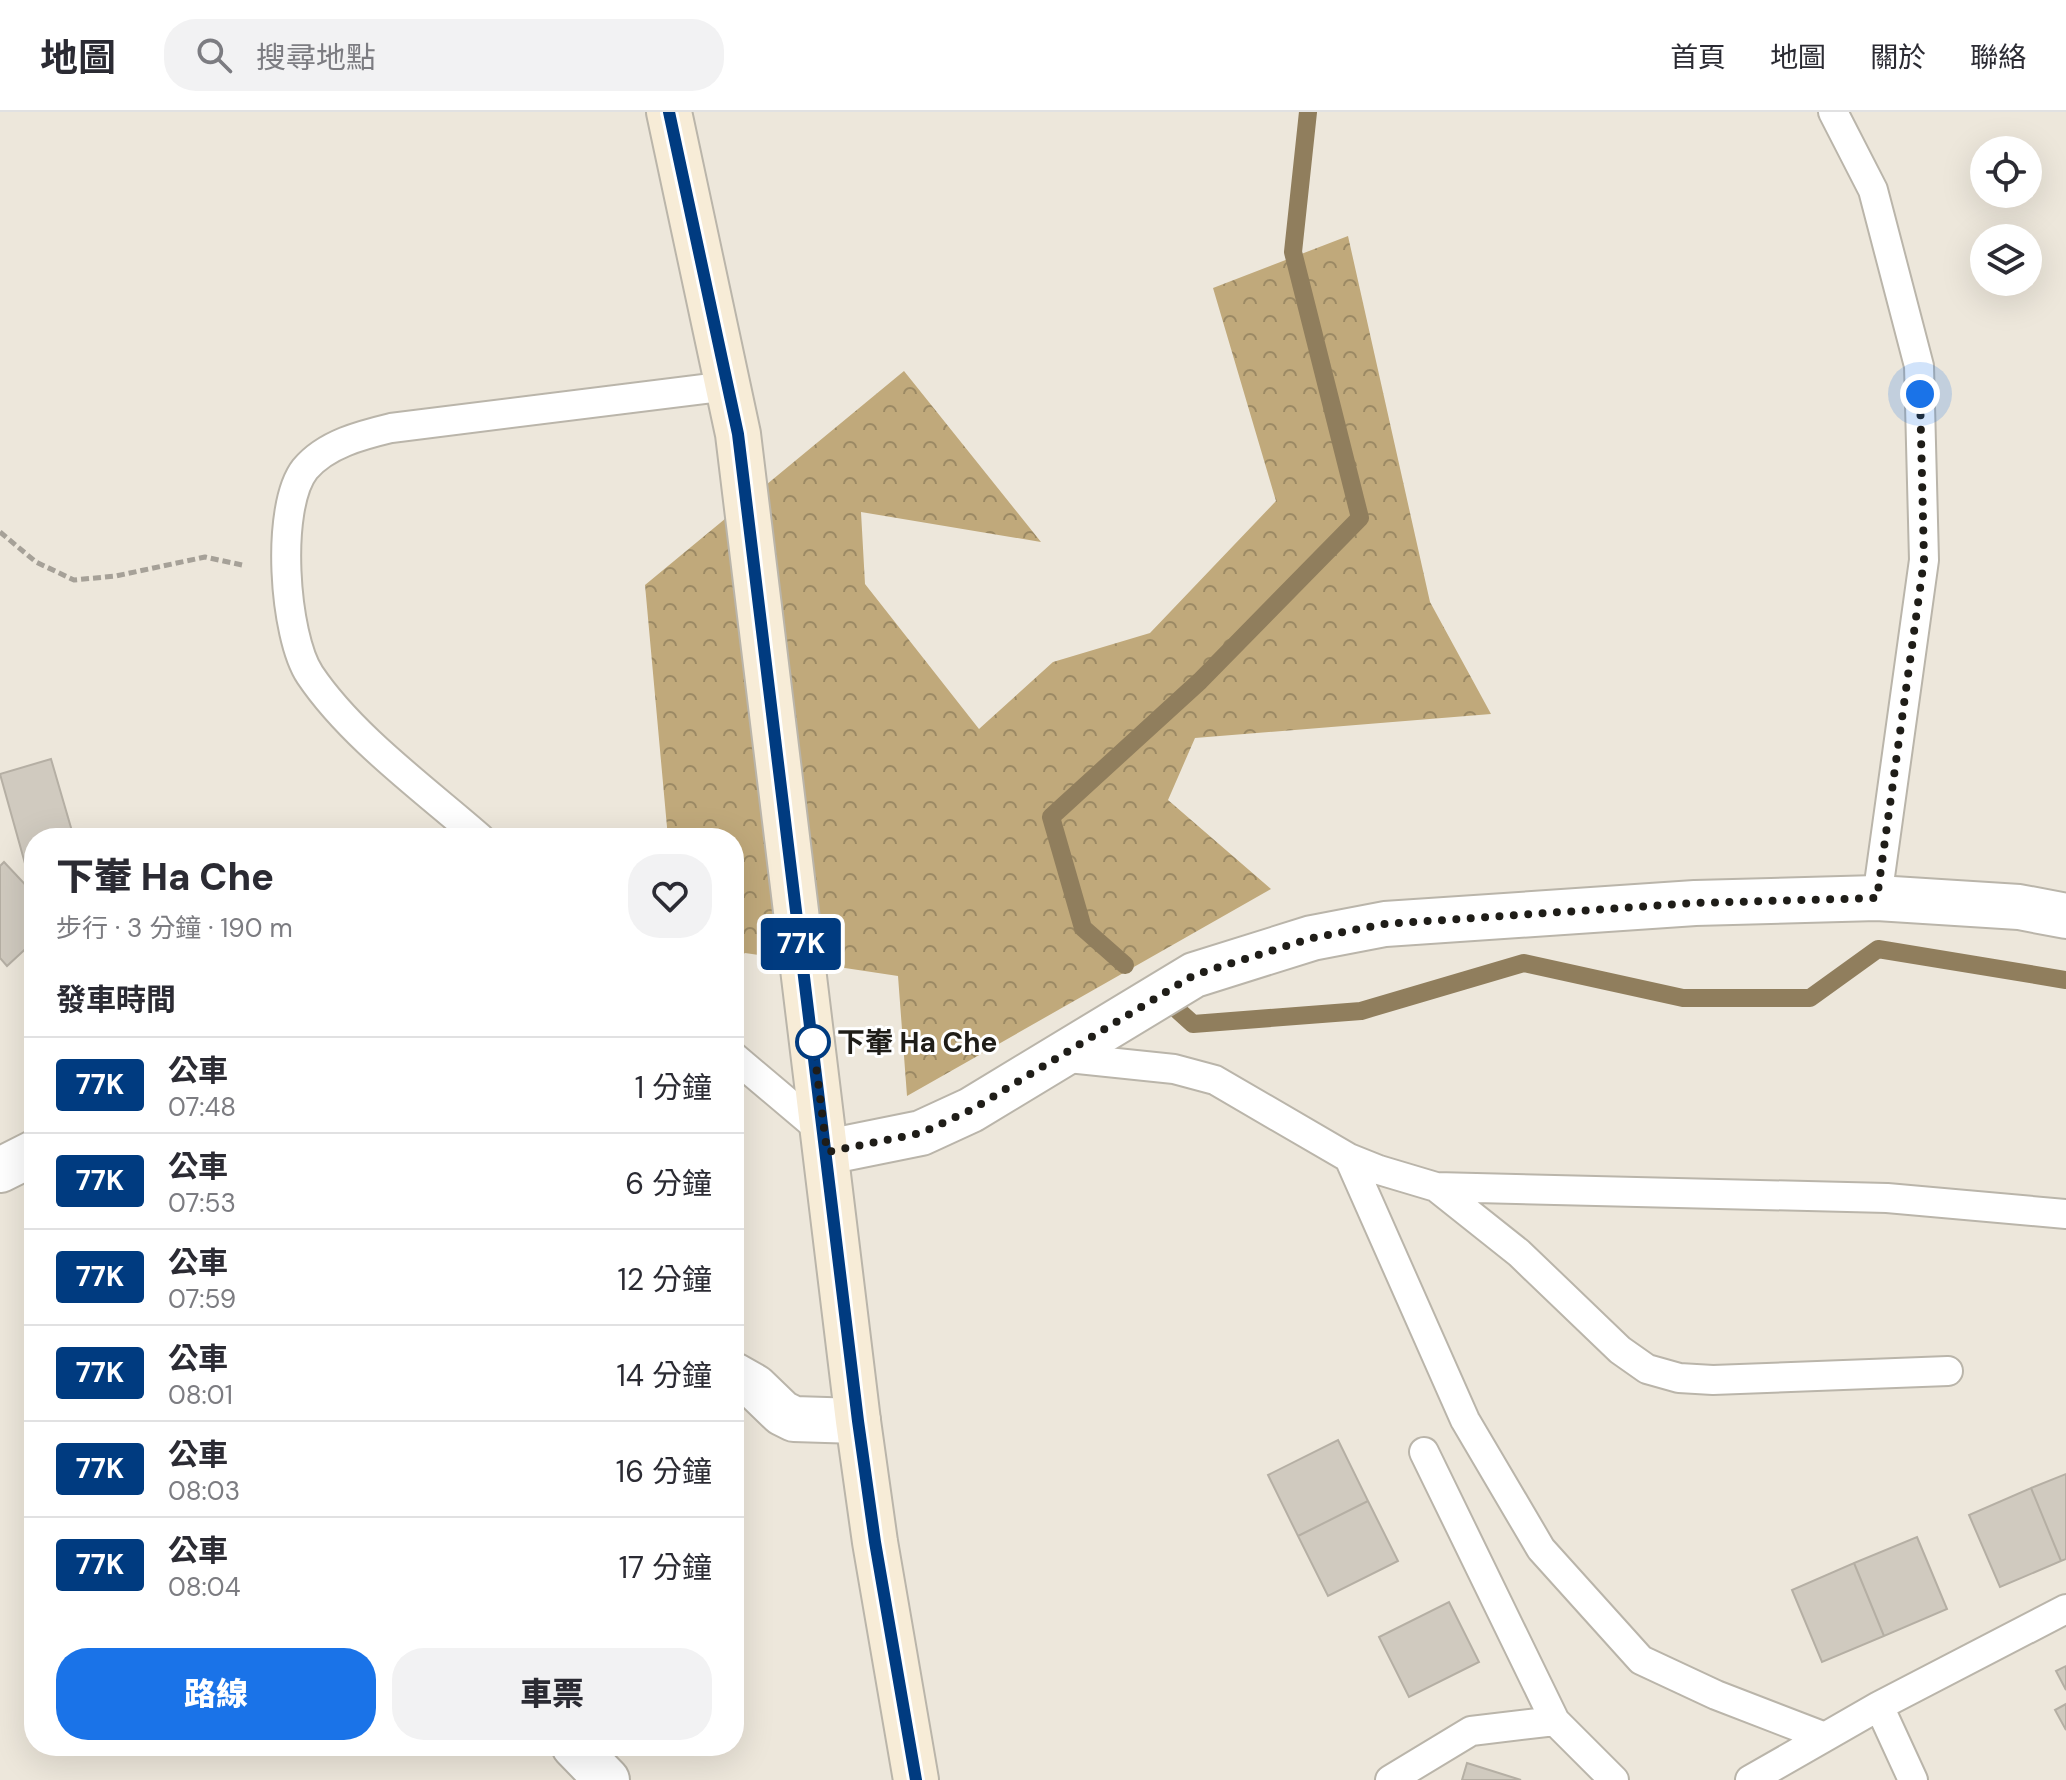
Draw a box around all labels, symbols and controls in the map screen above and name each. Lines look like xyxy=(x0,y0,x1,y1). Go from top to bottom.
search box xyxy=(164,19,724,91)
text: 地圖 xyxy=(40,33,116,83)
icon: search xyxy=(192,33,236,77)
text: 搜尋地點 xyxy=(256,38,376,77)
text: 首頁 xyxy=(1670,39,1726,76)
text: 地圖 xyxy=(1770,39,1826,76)
text: 關於 xyxy=(1870,39,1926,76)
text: 聯絡 xyxy=(1970,39,2026,76)
map controls xyxy=(1970,136,2042,296)
button: locate xyxy=(1970,136,2042,208)
button: layers xyxy=(1970,224,2042,296)
your location xyxy=(1900,374,1940,414)
text: 下輋 Ha Che xyxy=(56,852,274,902)
button: heart xyxy=(628,854,712,938)
text: 步行 · 3 分鐘 · 190 m xyxy=(56,911,293,945)
line badge: 77K xyxy=(755,918,847,970)
text: 77K xyxy=(777,925,825,962)
text: 發車時間 xyxy=(56,980,176,1019)
place label: 下輋 Ha Che xyxy=(837,1024,997,1061)
marker: 下輋 Ha Che xyxy=(796,1025,830,1059)
text: 公車 xyxy=(168,1051,228,1090)
text: 77K xyxy=(76,1066,124,1103)
text: 1 分鐘 xyxy=(635,1068,712,1107)
text: 07:48 xyxy=(168,1090,236,1124)
text: 公車 xyxy=(168,1147,228,1186)
text: 77K xyxy=(76,1162,124,1199)
text: 6 分鐘 xyxy=(625,1164,712,1203)
text: 07:53 xyxy=(168,1186,236,1220)
text: 公車 xyxy=(168,1243,228,1282)
text: 77K xyxy=(76,1258,124,1295)
text: 12 分鐘 xyxy=(617,1260,712,1299)
text: 07:59 xyxy=(168,1282,236,1316)
text: 公車 xyxy=(168,1339,228,1378)
text: 77K xyxy=(76,1354,124,1391)
text: 14 分鐘 xyxy=(616,1356,712,1395)
text: 08:01 xyxy=(168,1378,233,1412)
text: 公車 xyxy=(168,1435,228,1474)
text: 77K xyxy=(76,1450,124,1487)
text: 16 分鐘 xyxy=(616,1452,712,1491)
text: 08:03 xyxy=(168,1474,240,1508)
text: 公車 xyxy=(168,1531,228,1570)
text: 77K xyxy=(76,1546,124,1583)
text: 17 分鐘 xyxy=(619,1548,712,1587)
text: 08:04 xyxy=(168,1570,240,1604)
button: 路線 xyxy=(56,1648,376,1740)
button: 車票 xyxy=(392,1648,712,1740)

